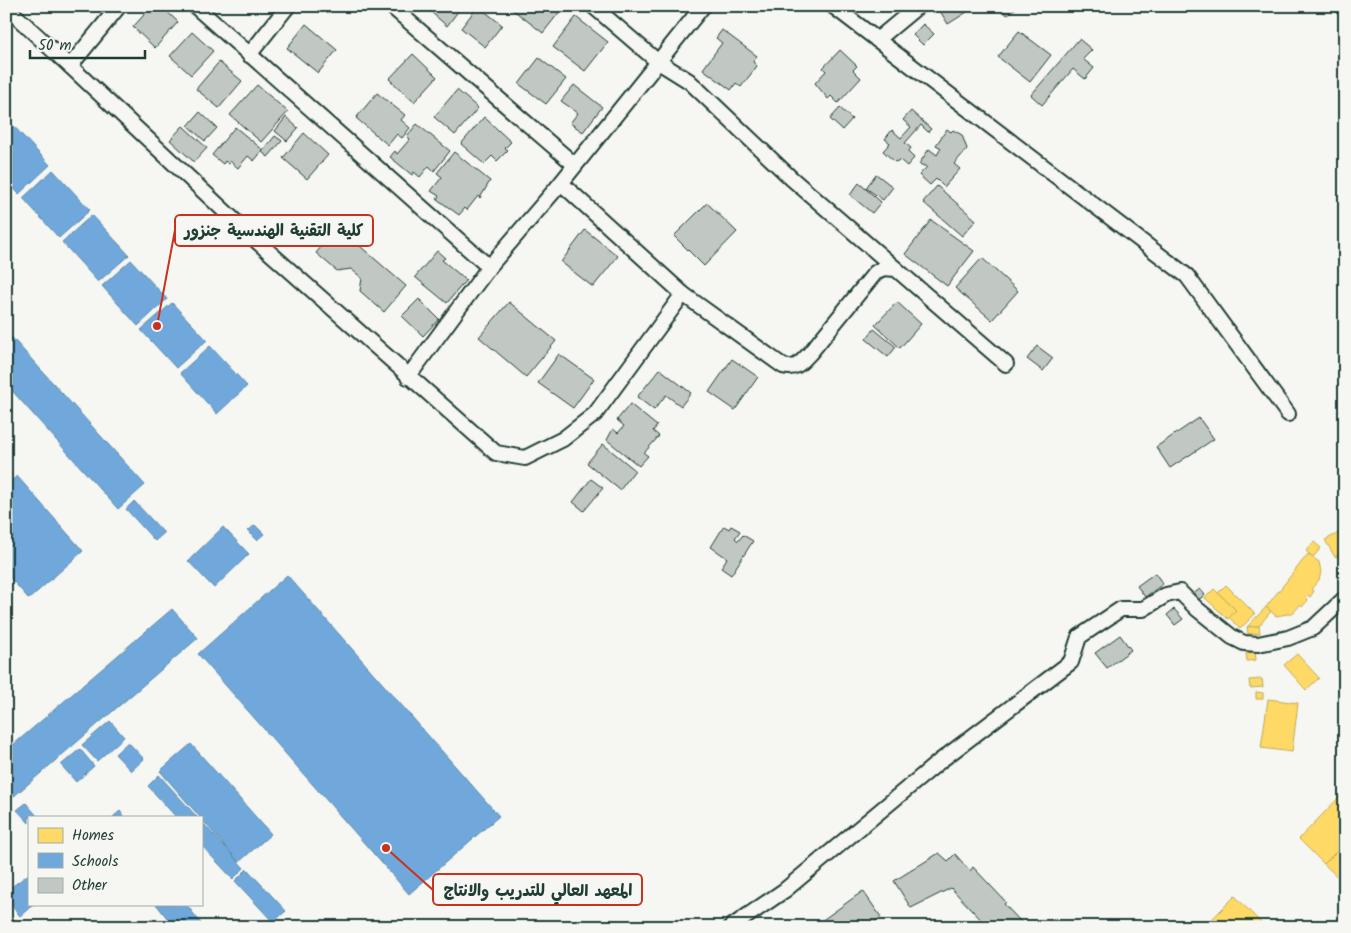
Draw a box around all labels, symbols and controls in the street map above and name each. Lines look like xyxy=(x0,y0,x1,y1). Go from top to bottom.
scale bar xyxy=(30,28,145,60)
text: 50 m xyxy=(38,34,72,58)
callout: كلية التقنية الهندسية جنزور xyxy=(175,215,373,246)
text: كلية التقنية الهندسية جنزور xyxy=(183,219,363,244)
legend xyxy=(28,816,202,906)
text: Homes xyxy=(72,824,115,848)
text: Schools xyxy=(72,850,119,874)
text: Other xyxy=(72,874,108,898)
callout: المعهد العالي للتدريب والانتاج xyxy=(433,874,642,905)
text: المعهد العالي للتدريب والانتاج xyxy=(444,879,632,905)

